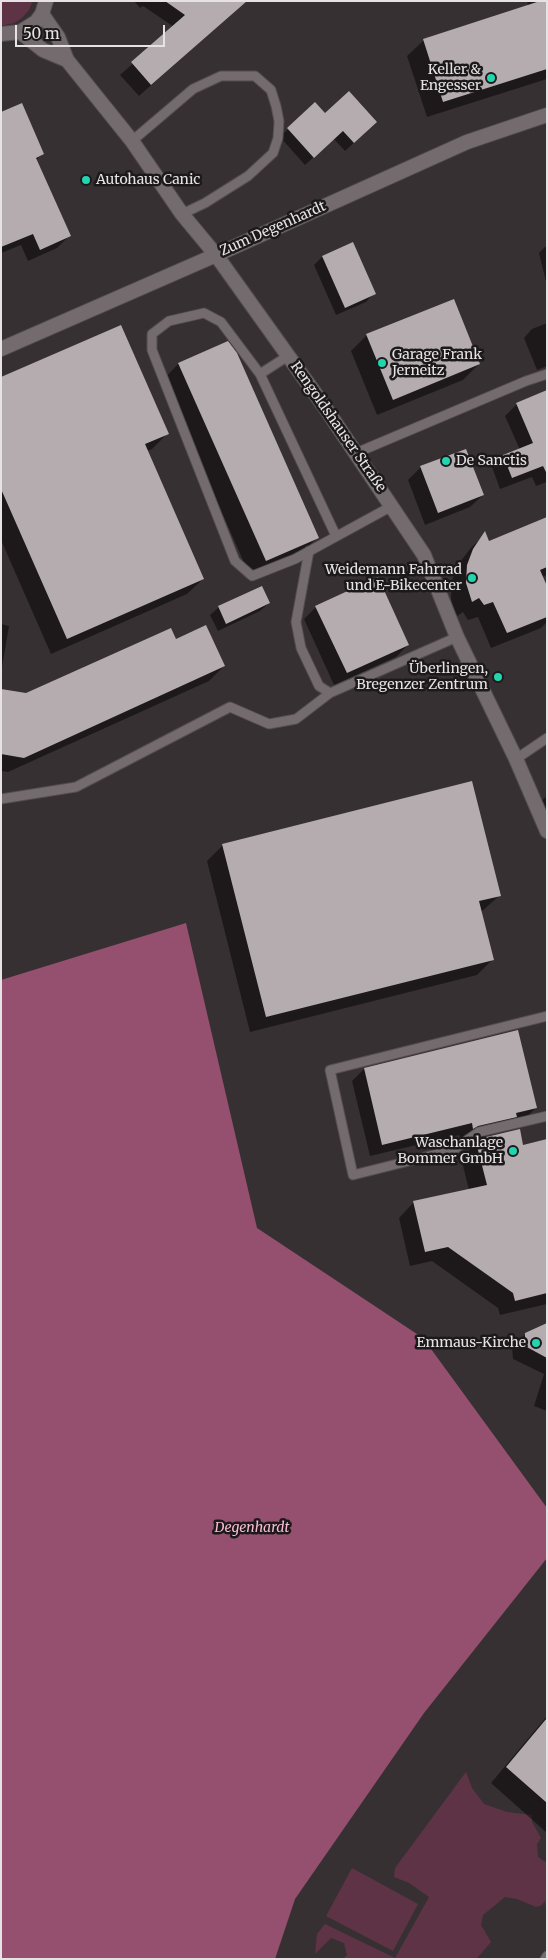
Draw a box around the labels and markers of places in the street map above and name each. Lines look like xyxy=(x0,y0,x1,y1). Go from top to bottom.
place label: Keller & Engesser xyxy=(420,62,481,94)
marker: Keller & Engesser xyxy=(485,72,497,84)
place label: Autohaus Canic xyxy=(96,172,200,188)
marker: Autohaus Canic xyxy=(80,174,92,186)
place label: Garage Frank Jerneitz xyxy=(392,347,482,380)
marker: Garage Frank Jerneitz xyxy=(376,357,388,369)
place label: De Sanctis xyxy=(456,453,527,469)
marker: De Sanctis xyxy=(440,455,452,467)
place label: Weidemann Fahrrad und E-Bikecenter xyxy=(325,562,462,594)
marker: Weidemann Fahrrad und E-Bikecenter xyxy=(466,572,478,584)
place label: Überlingen, Bregenzer Zentrum xyxy=(356,661,488,694)
marker: Überlingen, Bregenzer Zentrum xyxy=(492,671,504,683)
place label: Waschanlage Bommer GmbH xyxy=(397,1135,503,1168)
marker: Waschanlage Bommer GmbH xyxy=(507,1145,519,1157)
place label: Emmaus-Kirche xyxy=(417,1335,526,1351)
marker: Emmaus-Kirche xyxy=(530,1337,542,1349)

